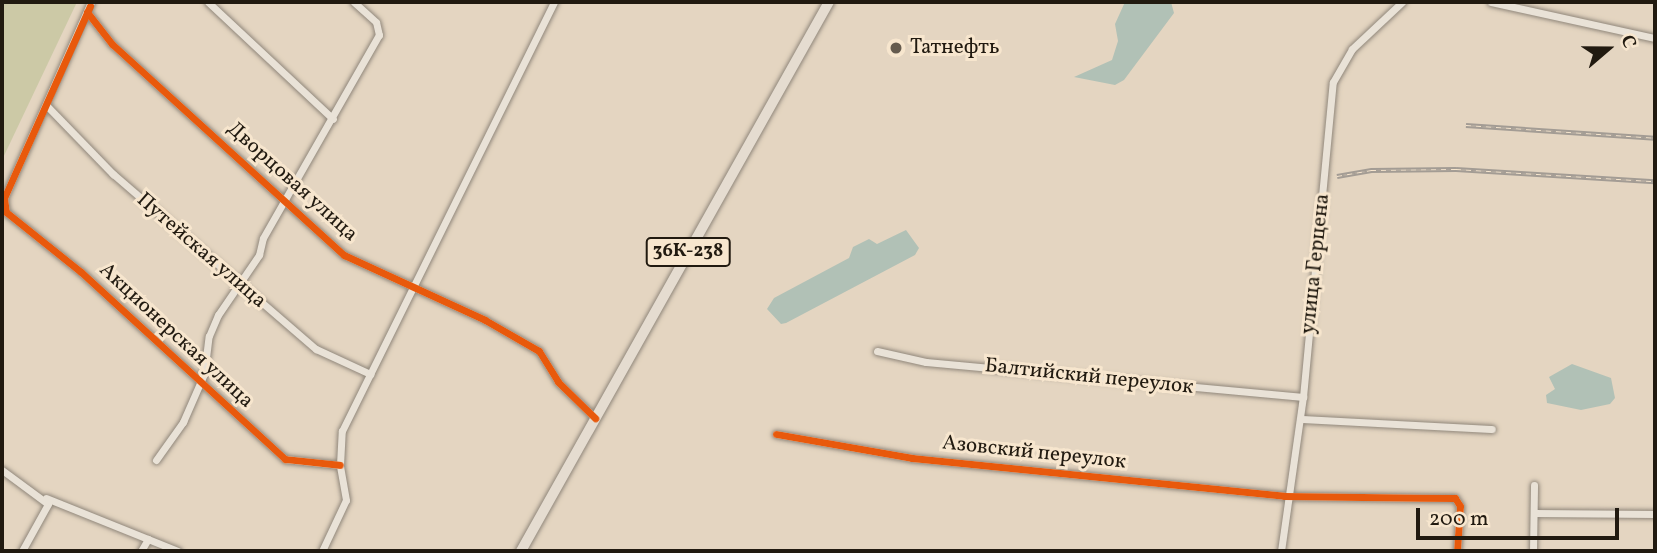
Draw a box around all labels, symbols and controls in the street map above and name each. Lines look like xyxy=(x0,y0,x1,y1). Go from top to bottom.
north arrow xyxy=(1573,14,1643,84)
text: С xyxy=(1613,32,1642,52)
place label: Татнефть xyxy=(910,35,1000,61)
marker: Татнефть xyxy=(888,40,904,56)
street label: Дворцовая улица xyxy=(221,116,363,248)
street label: Путейская улица xyxy=(131,188,271,314)
street label: улица Герцена xyxy=(1296,192,1336,336)
road number: 36К-238 xyxy=(644,236,732,268)
street label: Акционерская улица xyxy=(93,258,259,414)
street label: Балтийский переулок xyxy=(983,354,1195,400)
street label: Азовский переулок xyxy=(941,431,1127,475)
scale bar xyxy=(1419,494,1622,538)
text: 200 m xyxy=(1429,505,1489,534)

